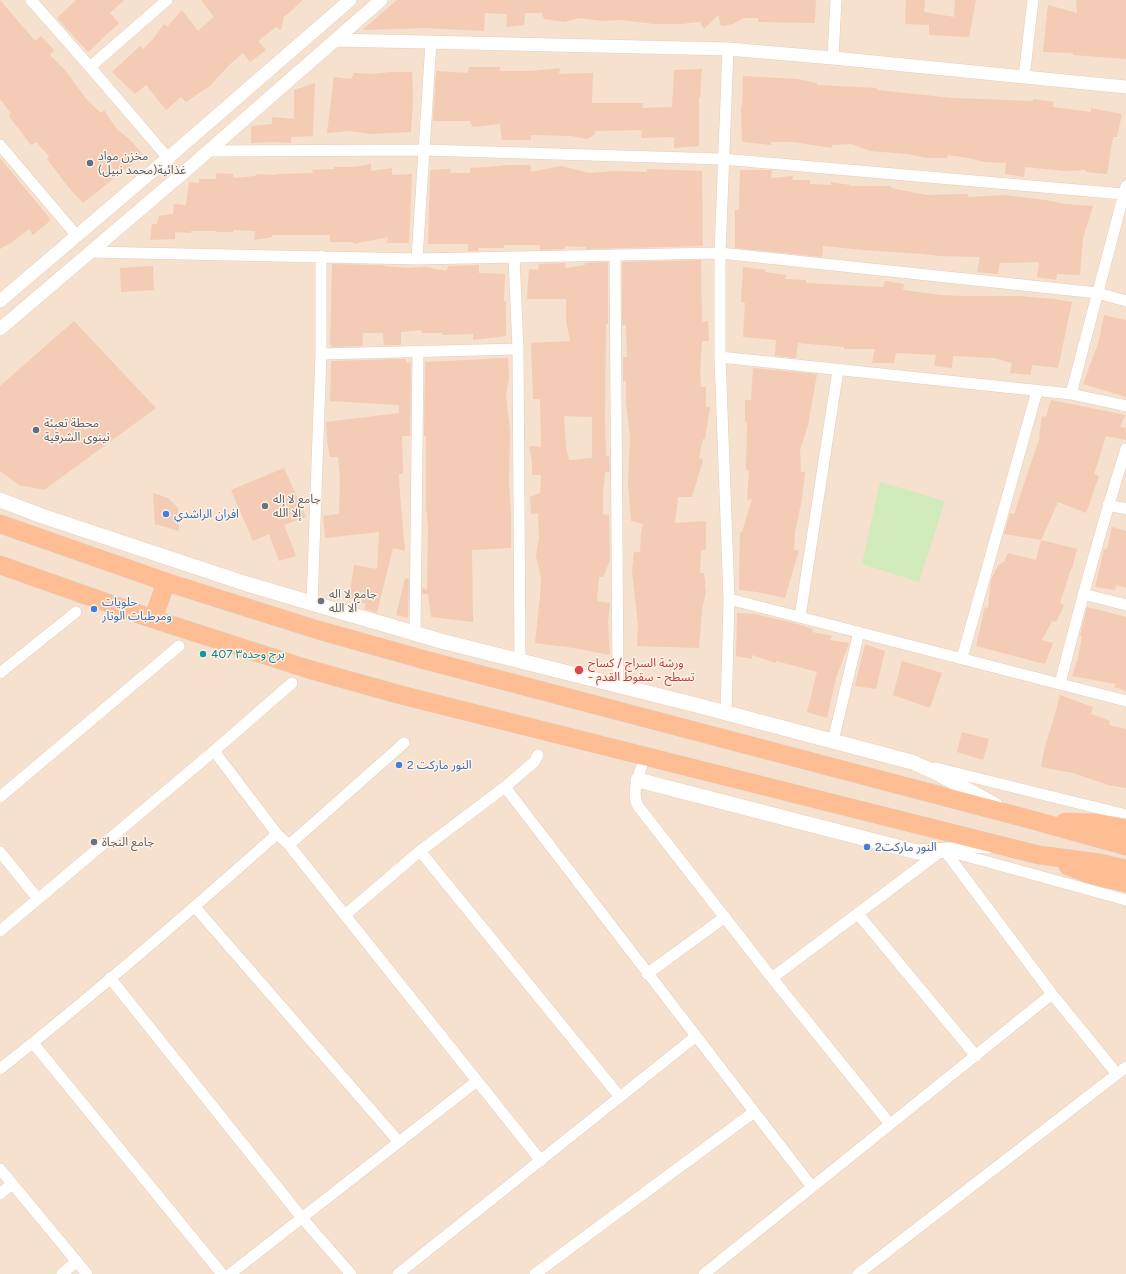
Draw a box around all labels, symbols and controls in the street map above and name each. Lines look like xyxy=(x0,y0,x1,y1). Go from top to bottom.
place label: مخزن مواد غذائية(محمد نبيل) xyxy=(98,149,186,177)
marker: مخزن مواد غذائية(محمد نبيل) xyxy=(85,158,95,168)
place label: محطة تعبئة نينوى الشرقية xyxy=(44,416,110,444)
marker: محطة تعبئة نينوى الشرقية xyxy=(31,425,41,435)
place label: جامع لا إله إلا الله xyxy=(273,492,321,520)
marker: جامع لا إله إلا الله xyxy=(260,501,270,511)
place label: افران الراشدي xyxy=(174,507,239,521)
marker: افران الراشدي xyxy=(161,509,171,519)
place label: جامع لا اله الا الله xyxy=(329,587,377,615)
place label: حلويات ومرطبات الوتار xyxy=(102,595,172,623)
marker: جامع لا اله الا الله xyxy=(316,596,326,606)
marker: حلويات ومرطبات الوتار xyxy=(89,604,99,614)
place label: برج وحده٣ 407 xyxy=(211,647,285,661)
marker: برج وحده٣ 407 xyxy=(198,649,208,659)
place label: ورشة السراج / كساح - تسطح - سقوط القدم xyxy=(588,656,695,684)
marker: ورشة السراج / كساح - تسطح - سقوط القدم xyxy=(573,664,585,676)
place label: النور ماركت 2 xyxy=(407,758,472,772)
marker: النور ماركت 2 xyxy=(394,760,404,770)
place label: جامع النجاة xyxy=(102,835,154,849)
marker: جامع النجاة xyxy=(89,837,99,847)
place label: النور ماركت2 xyxy=(875,840,937,854)
marker: النور ماركت2 xyxy=(862,842,872,852)

